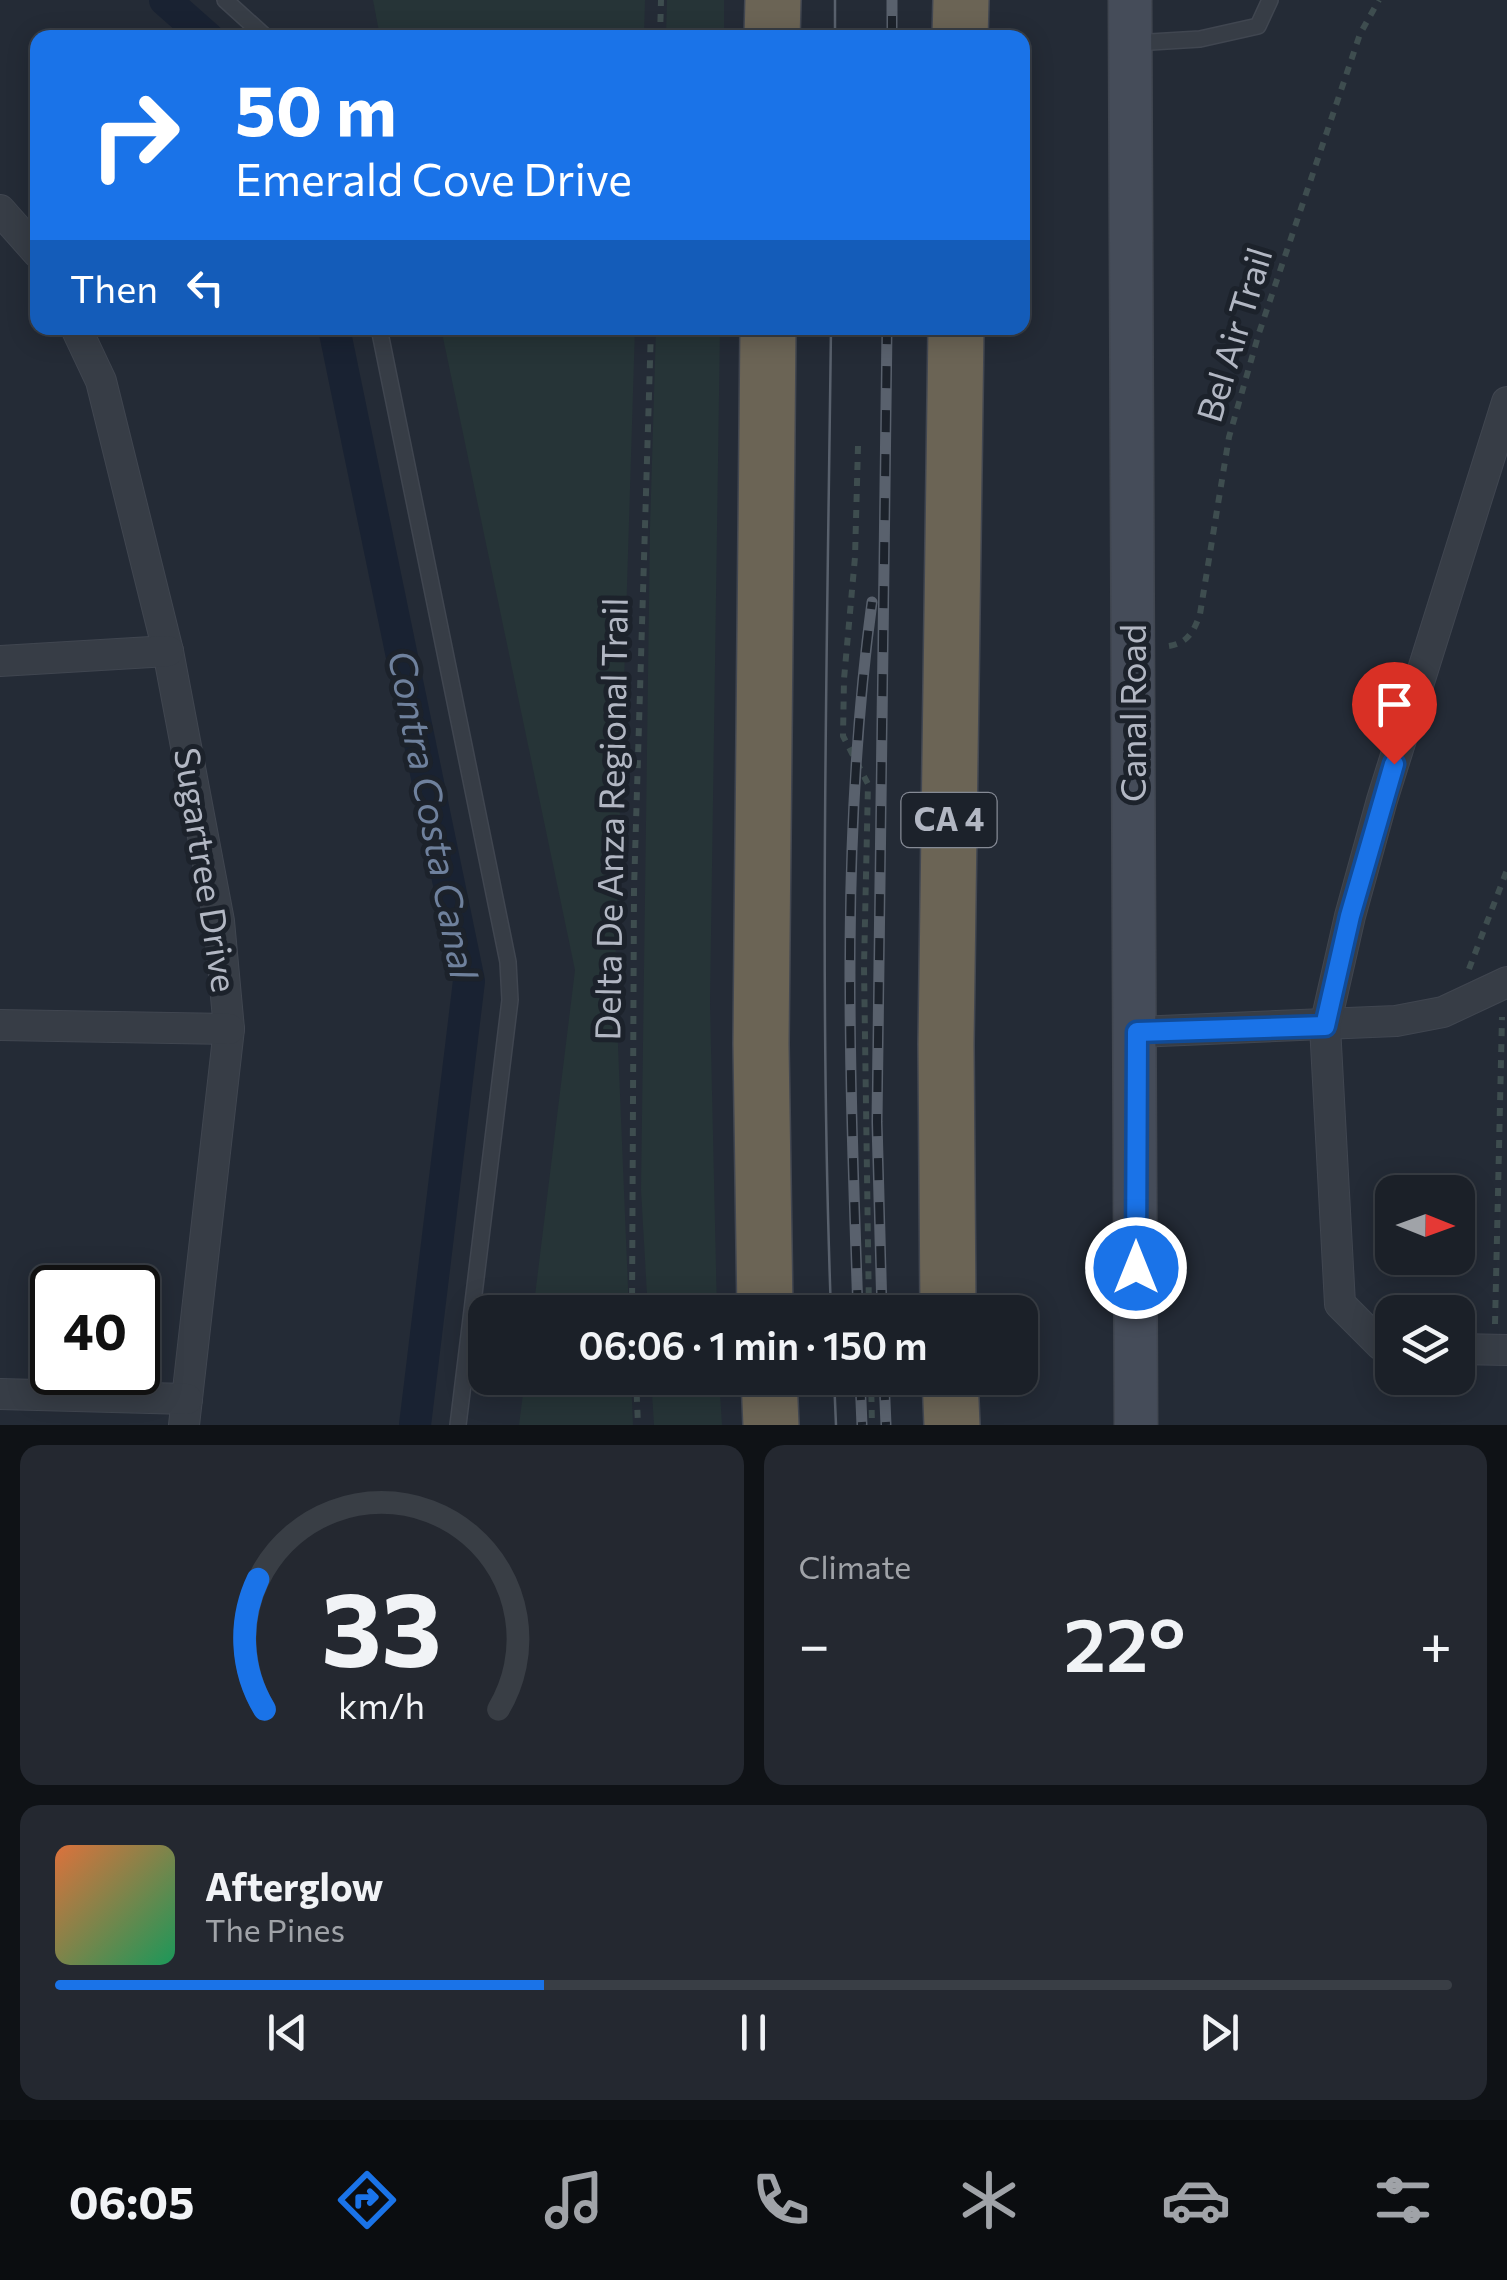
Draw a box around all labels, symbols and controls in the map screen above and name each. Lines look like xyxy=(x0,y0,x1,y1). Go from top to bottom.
text: 50 m xyxy=(235,65,397,150)
icon: right xyxy=(70,70,200,200)
text: Emerald Cove Drive xyxy=(235,150,632,205)
street label: Bel Air Trail xyxy=(1186,242,1279,427)
icon: left xyxy=(178,260,233,315)
text: Then xyxy=(70,264,158,311)
street label: Delta De Anza Regional Trail xyxy=(584,597,635,1041)
street label: Canal Road xyxy=(1110,624,1153,802)
water label: Contra Costa Canal xyxy=(380,646,490,984)
pin xyxy=(1352,662,1437,765)
icon: arrive xyxy=(1367,677,1422,732)
street label: Sugartree Drive xyxy=(167,744,248,995)
road number: CA 4 xyxy=(902,793,996,847)
north arrow xyxy=(1375,1175,1475,1275)
map controls xyxy=(1375,1175,1475,1395)
position arrow xyxy=(1084,1216,1188,1320)
speed limit sign: 40 xyxy=(30,1265,160,1395)
button: layers xyxy=(1375,1295,1475,1395)
text: 06:06 · 1 min · 150 m xyxy=(579,1321,927,1368)
text: Climate xyxy=(799,1546,911,1586)
text: 33 xyxy=(321,1561,442,1688)
text: 22° xyxy=(1064,1596,1186,1687)
text: − xyxy=(799,1609,830,1676)
text: + xyxy=(1420,1609,1452,1676)
text: km/h xyxy=(338,1683,425,1726)
text: Afterglow xyxy=(205,1862,383,1909)
text: The Pines xyxy=(205,1909,345,1949)
icon: previous xyxy=(260,2005,315,2060)
icon: pause xyxy=(726,2005,781,2060)
icon: next xyxy=(1192,2005,1247,2060)
icon: directions xyxy=(332,2165,402,2235)
icon: music xyxy=(539,2165,609,2235)
icon: phone xyxy=(746,2165,816,2235)
icon: climate xyxy=(954,2165,1024,2235)
icon: car xyxy=(1161,2165,1231,2235)
icon: filters xyxy=(1368,2165,1438,2235)
text: 06:05 xyxy=(69,2173,194,2228)

